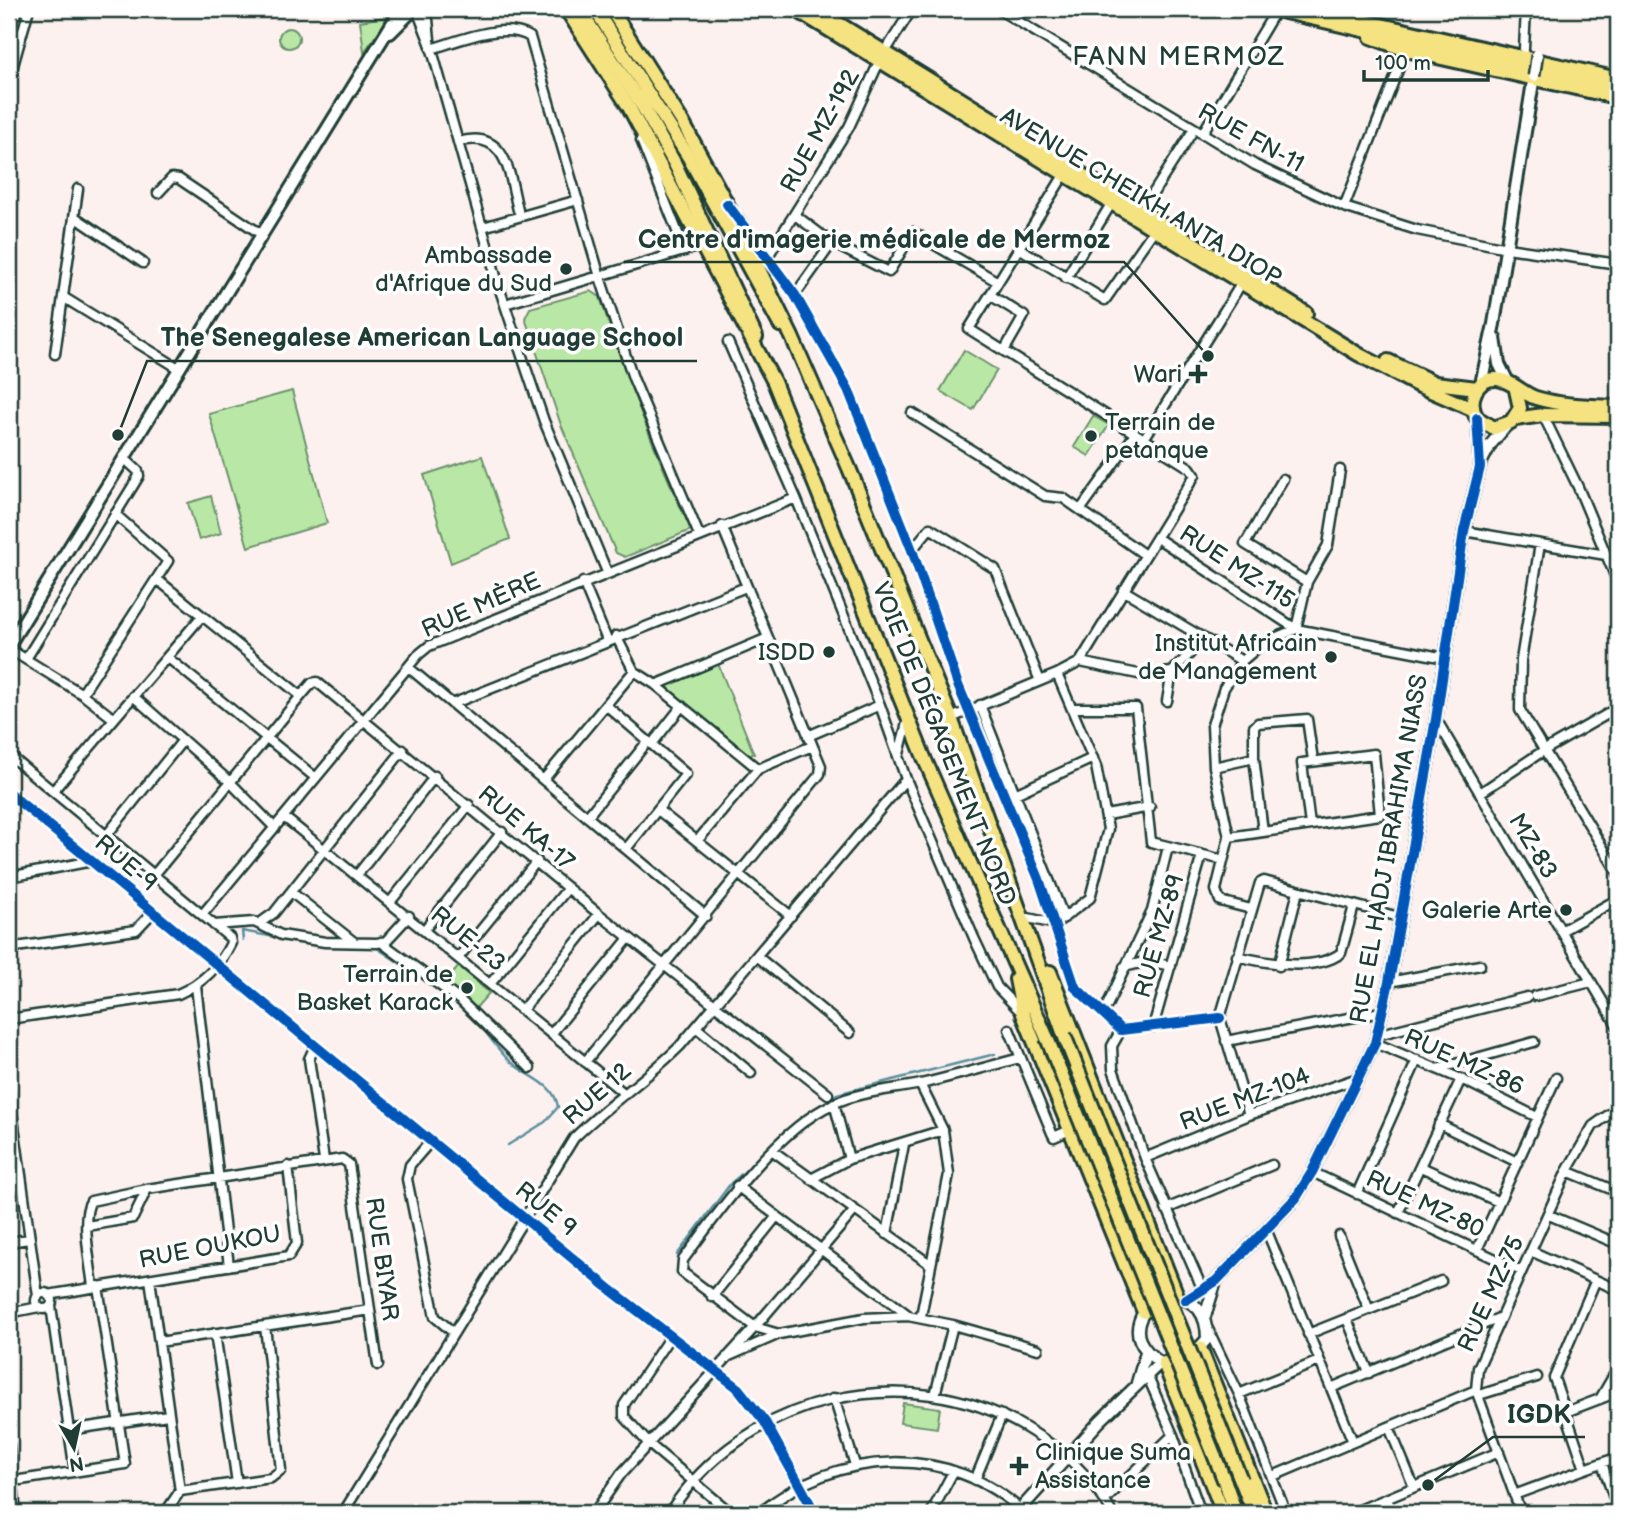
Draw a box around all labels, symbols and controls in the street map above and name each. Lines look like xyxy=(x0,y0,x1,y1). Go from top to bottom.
scale bar xyxy=(1364,38,1489,82)
district label: FANN MERMOZ xyxy=(1072,42,1286,73)
text: 100 m xyxy=(1375,51,1431,76)
street label: RUE MZ-192 xyxy=(774,64,866,198)
street label: RUE FN-11 xyxy=(1193,97,1309,179)
street label: AVENUE CHEIKH ANTA DIOP xyxy=(995,101,1287,293)
callout: Centre d'imagerie médicale de Mermoz xyxy=(624,215,1124,262)
text: Centre d'imagerie médicale de Mermoz xyxy=(638,225,1110,256)
place label: Ambassade d'Afrique du Sud xyxy=(375,241,552,298)
marker: Ambassade d'Afrique du Sud xyxy=(558,261,574,277)
callout: The Senegalese American Language School xyxy=(147,314,697,361)
text: The Senegalese American Language School xyxy=(161,323,683,354)
place label: Wari xyxy=(1134,360,1182,389)
marker: Wari xyxy=(1188,364,1208,384)
place label: Terrain de petanque xyxy=(1105,408,1215,465)
marker: Terrain de petanque xyxy=(1083,428,1099,444)
street label: RUE MZ-115 xyxy=(1174,519,1300,615)
street label: RUE MÈRE xyxy=(417,565,545,644)
street label: VOIE DE DÉGAGEMENT NORD xyxy=(866,578,1023,910)
place label: Institut Africain de Management xyxy=(1138,629,1318,686)
place label: ISDD xyxy=(758,638,815,667)
marker: ISDD xyxy=(821,644,837,660)
marker: Institut Africain de Management xyxy=(1323,649,1339,665)
street label: RUE EL HADJ IBRAHIMA NIASS xyxy=(1344,672,1434,1026)
street label: RUE KA-17 xyxy=(472,779,580,877)
street label: MZ-83 xyxy=(1502,808,1564,884)
street label: RUE-9 xyxy=(89,828,163,898)
street label: RUE MZ-89 xyxy=(1128,871,1190,1001)
place label: Galerie Arte xyxy=(1422,896,1552,925)
street label: RUE-23 xyxy=(425,900,511,978)
marker: Galerie Arte xyxy=(1558,902,1574,918)
place label: Terrain de Basket Karack xyxy=(297,960,453,1017)
marker: Terrain de Basket Karack xyxy=(459,980,475,996)
street label: RUE MZ-86 xyxy=(1400,1023,1528,1101)
street label: RUE 12 xyxy=(557,1057,637,1131)
street label: RUE MZ-104 xyxy=(1176,1061,1315,1137)
street label: RUE MZ-80 xyxy=(1361,1164,1489,1244)
street label: RUE 9 xyxy=(509,1175,583,1243)
street label: RUE BIYAR xyxy=(359,1195,405,1323)
street label: RUE OUKOU xyxy=(137,1219,283,1275)
street label: RUE MZ-75 xyxy=(1451,1231,1531,1357)
callout: IGDK xyxy=(1493,1390,1585,1437)
text: IGDK xyxy=(1507,1400,1571,1431)
north arrow xyxy=(38,1414,108,1484)
place label: Clinique Suma Assistance xyxy=(1035,1438,1191,1495)
text: N xyxy=(68,1451,85,1476)
marker: Clinique Suma Assistance xyxy=(1009,1456,1029,1476)

